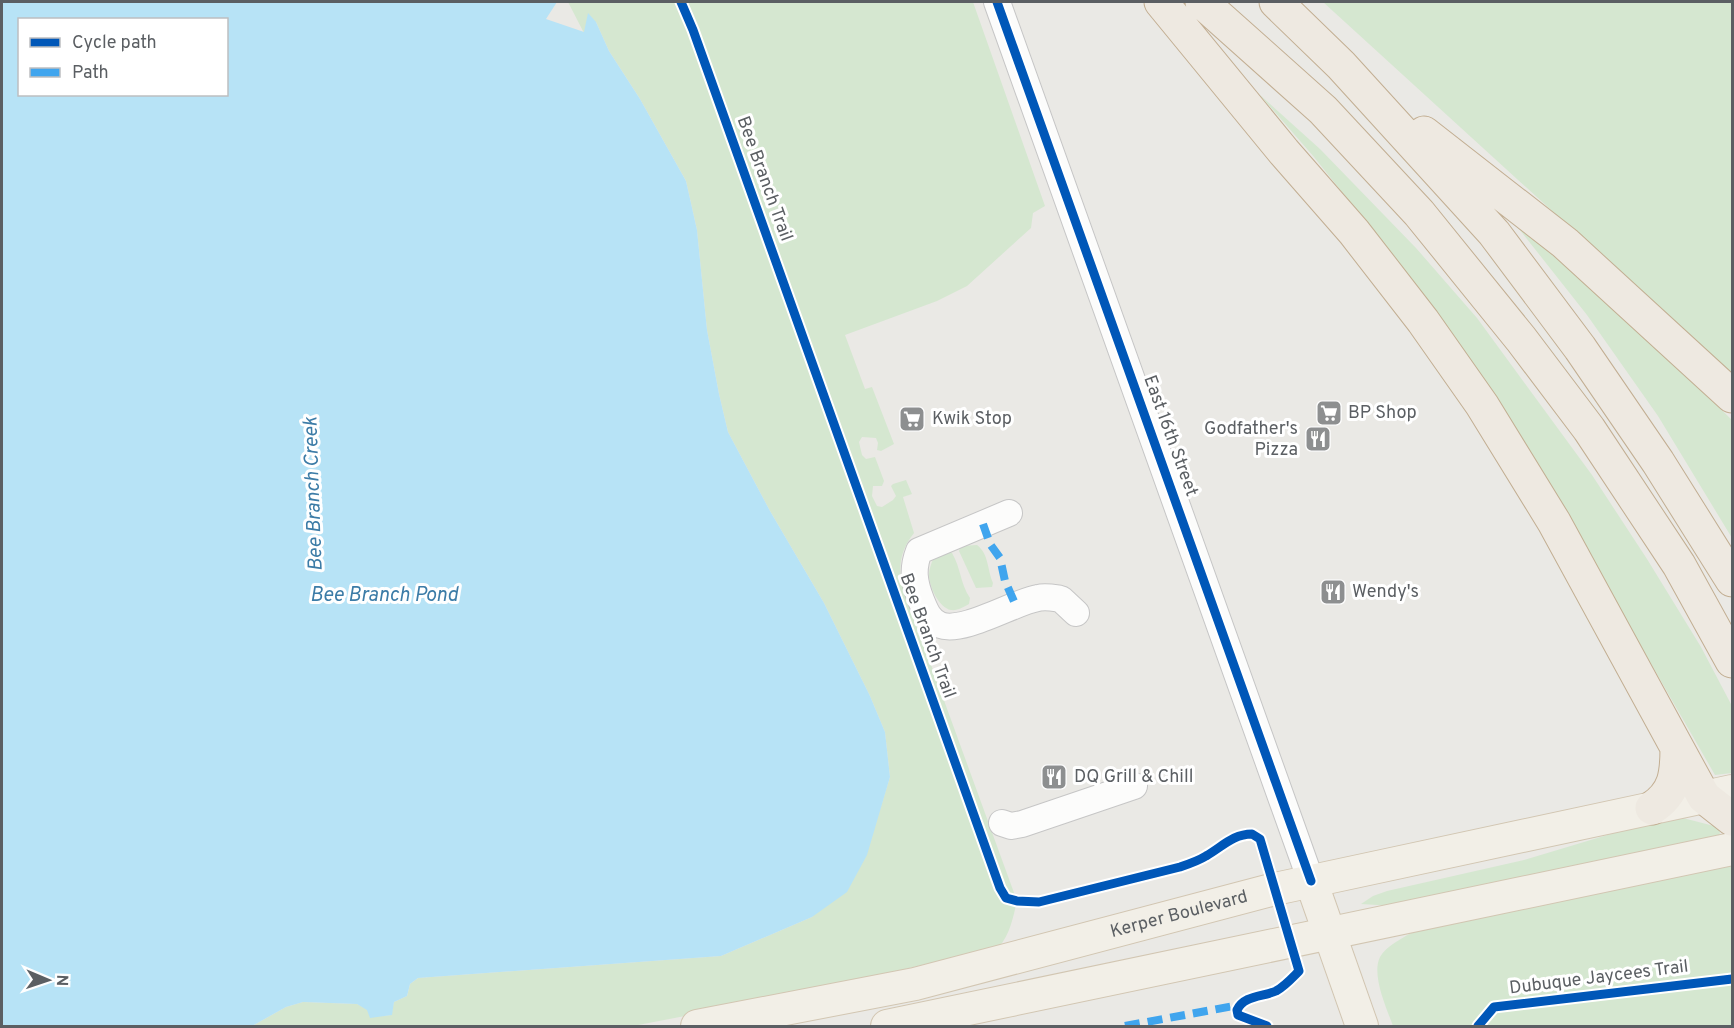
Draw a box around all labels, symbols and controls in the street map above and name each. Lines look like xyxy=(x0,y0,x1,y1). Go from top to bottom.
legend xyxy=(18,18,228,96)
text: Cycle path xyxy=(72,32,157,55)
text: Path xyxy=(72,62,109,85)
street label: Bee Branch Trail xyxy=(731,113,797,245)
street label: East 16th Street xyxy=(1137,372,1203,500)
supermarket icon: BP Shop xyxy=(1314,398,1344,428)
place label: BP Shop xyxy=(1348,402,1417,425)
supermarket icon: Kwik Stop xyxy=(897,404,927,434)
place label: Kwik Stop xyxy=(932,408,1012,431)
water label: Bee Branch Creek xyxy=(298,415,330,572)
place label: Godfather's Pizza xyxy=(1204,418,1298,462)
restaurant icon: Godfather's Pizza xyxy=(1303,424,1333,454)
street label: Bee Branch Trail xyxy=(894,570,960,702)
restaurant icon: Wendy's xyxy=(1318,577,1348,607)
place label: Wendy's xyxy=(1352,581,1419,604)
water label: Bee Branch Pond xyxy=(310,583,459,609)
restaurant icon: DQ Grill & Chill xyxy=(1039,762,1069,792)
place label: DQ Grill & Chill xyxy=(1074,766,1193,789)
street label: Kerper Boulevard xyxy=(1108,885,1250,943)
north arrow xyxy=(18,950,78,1010)
street label: Dubuque Jaycees Trail xyxy=(1508,956,1690,1000)
text: N xyxy=(51,974,71,987)

